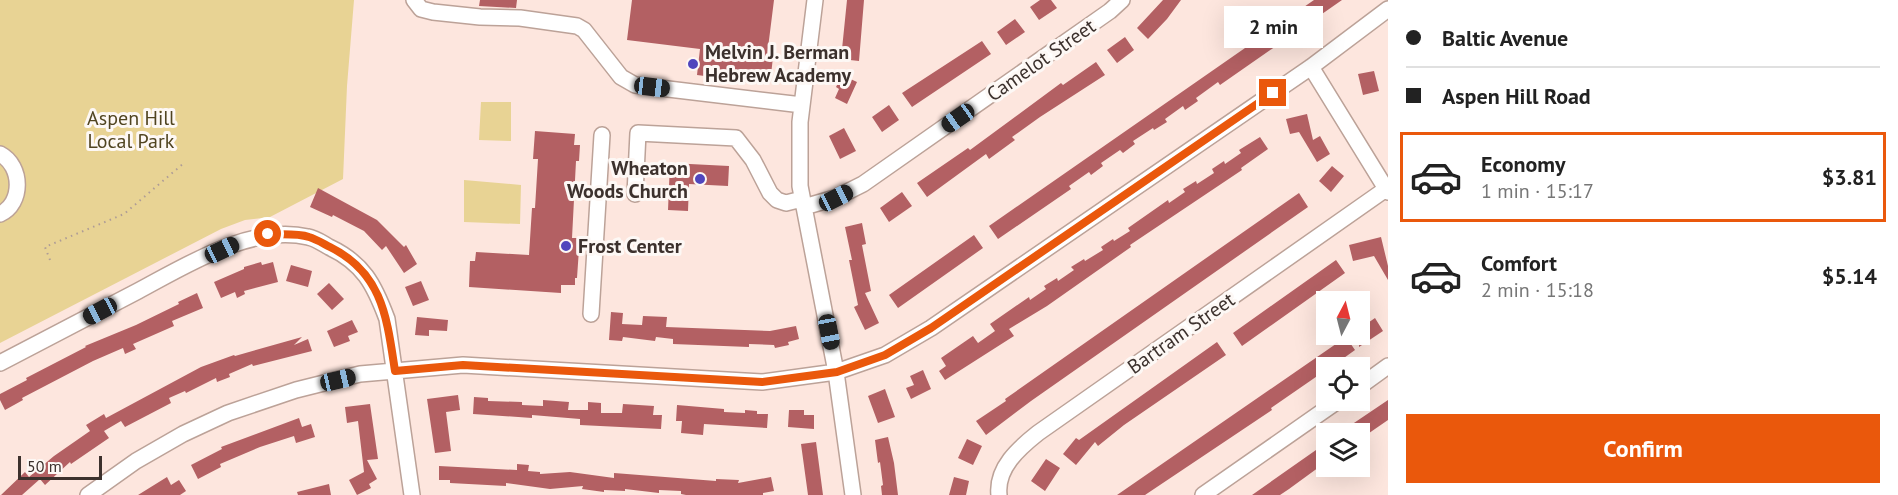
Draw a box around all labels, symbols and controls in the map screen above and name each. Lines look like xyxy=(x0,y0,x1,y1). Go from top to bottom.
callout: 2 min xyxy=(1224,6,1322,48)
street label: Camelot Street xyxy=(981,13,1101,107)
text: 2 min xyxy=(1249,14,1298,40)
text: Baltic Avenue xyxy=(1442,24,1568,52)
place label: Melvin J. Berman Hebrew Academy xyxy=(705,39,852,88)
marker: Melvin J. Berman Hebrew Academy xyxy=(686,57,700,71)
car xyxy=(633,76,671,98)
route end xyxy=(1259,79,1286,106)
text: Aspen Hill Road xyxy=(1442,82,1591,110)
car xyxy=(938,100,978,136)
park label: Aspen Hill Local Park xyxy=(87,105,175,154)
icon: car xyxy=(1409,150,1463,204)
text: Economy xyxy=(1481,150,1565,178)
place label: Wheaton Woods Church xyxy=(567,155,688,204)
text: $3.81 xyxy=(1822,163,1877,191)
marker: Wheaton Woods Church xyxy=(693,172,707,186)
text: 1 min · 15:17 xyxy=(1481,178,1594,204)
car xyxy=(816,182,856,214)
route start xyxy=(254,220,281,247)
place label: Frost Center xyxy=(578,233,682,259)
car xyxy=(202,234,242,266)
marker: Frost Center xyxy=(559,239,573,253)
icon: car xyxy=(1409,249,1463,303)
text: Comfort xyxy=(1481,249,1557,277)
text: $5.14 xyxy=(1822,262,1877,290)
text: 2 min · 15:18 xyxy=(1481,277,1594,303)
street label: Bartram Street xyxy=(1122,286,1240,380)
north arrow xyxy=(1316,291,1370,345)
map controls xyxy=(1316,291,1370,477)
car xyxy=(80,295,120,327)
car xyxy=(817,313,841,351)
button: locate xyxy=(1316,357,1370,411)
car xyxy=(318,367,358,393)
button: Confirm xyxy=(1406,414,1880,483)
button: layers xyxy=(1316,423,1370,477)
scale bar xyxy=(18,453,102,480)
text: 50 m xyxy=(27,456,62,476)

